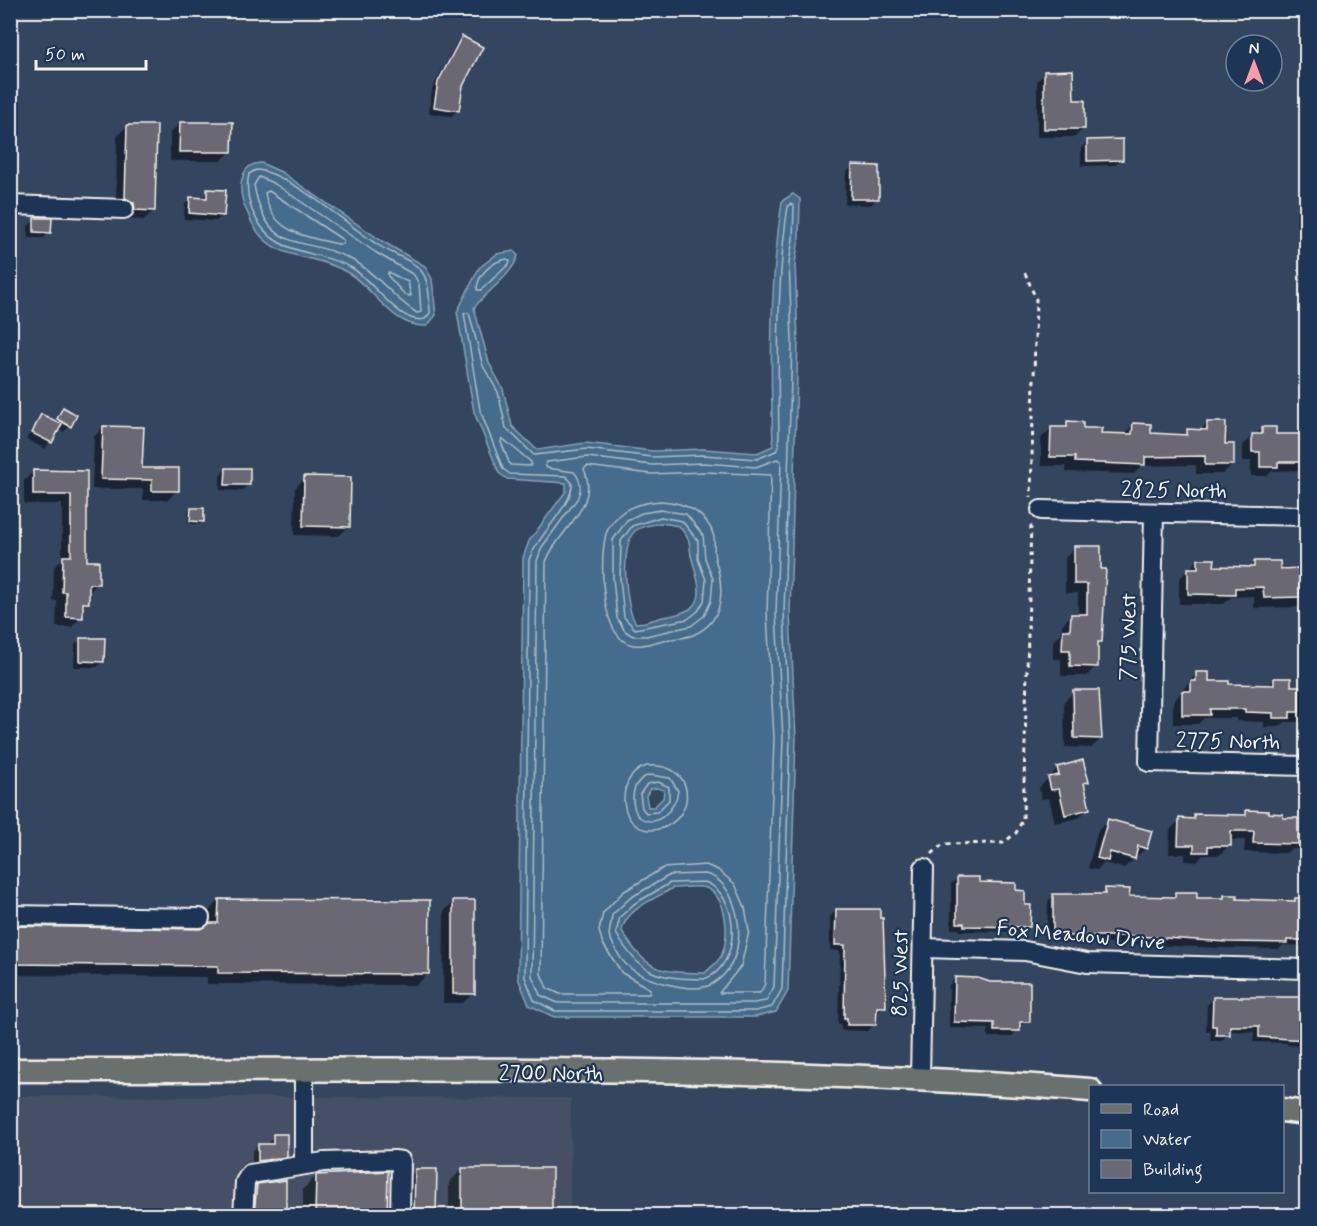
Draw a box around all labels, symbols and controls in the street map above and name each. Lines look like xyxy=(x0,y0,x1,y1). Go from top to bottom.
scale bar xyxy=(36,33,146,71)
north arrow xyxy=(1224,33,1284,93)
text: N xyxy=(1249,39,1259,60)
text: 50 m xyxy=(45,43,85,67)
street label: 2825 North xyxy=(1121,476,1227,506)
street label: 775 West xyxy=(1114,593,1144,681)
street label: 2775 North xyxy=(1176,727,1280,757)
street label: Fox Meadow Drive xyxy=(995,915,1166,957)
street label: 825 West xyxy=(886,929,916,1017)
street label: 2700 North xyxy=(499,1060,603,1088)
legend xyxy=(1089,1085,1284,1193)
text: Road xyxy=(1143,1098,1179,1122)
text: Water xyxy=(1143,1128,1192,1152)
text: Building xyxy=(1143,1158,1203,1184)

